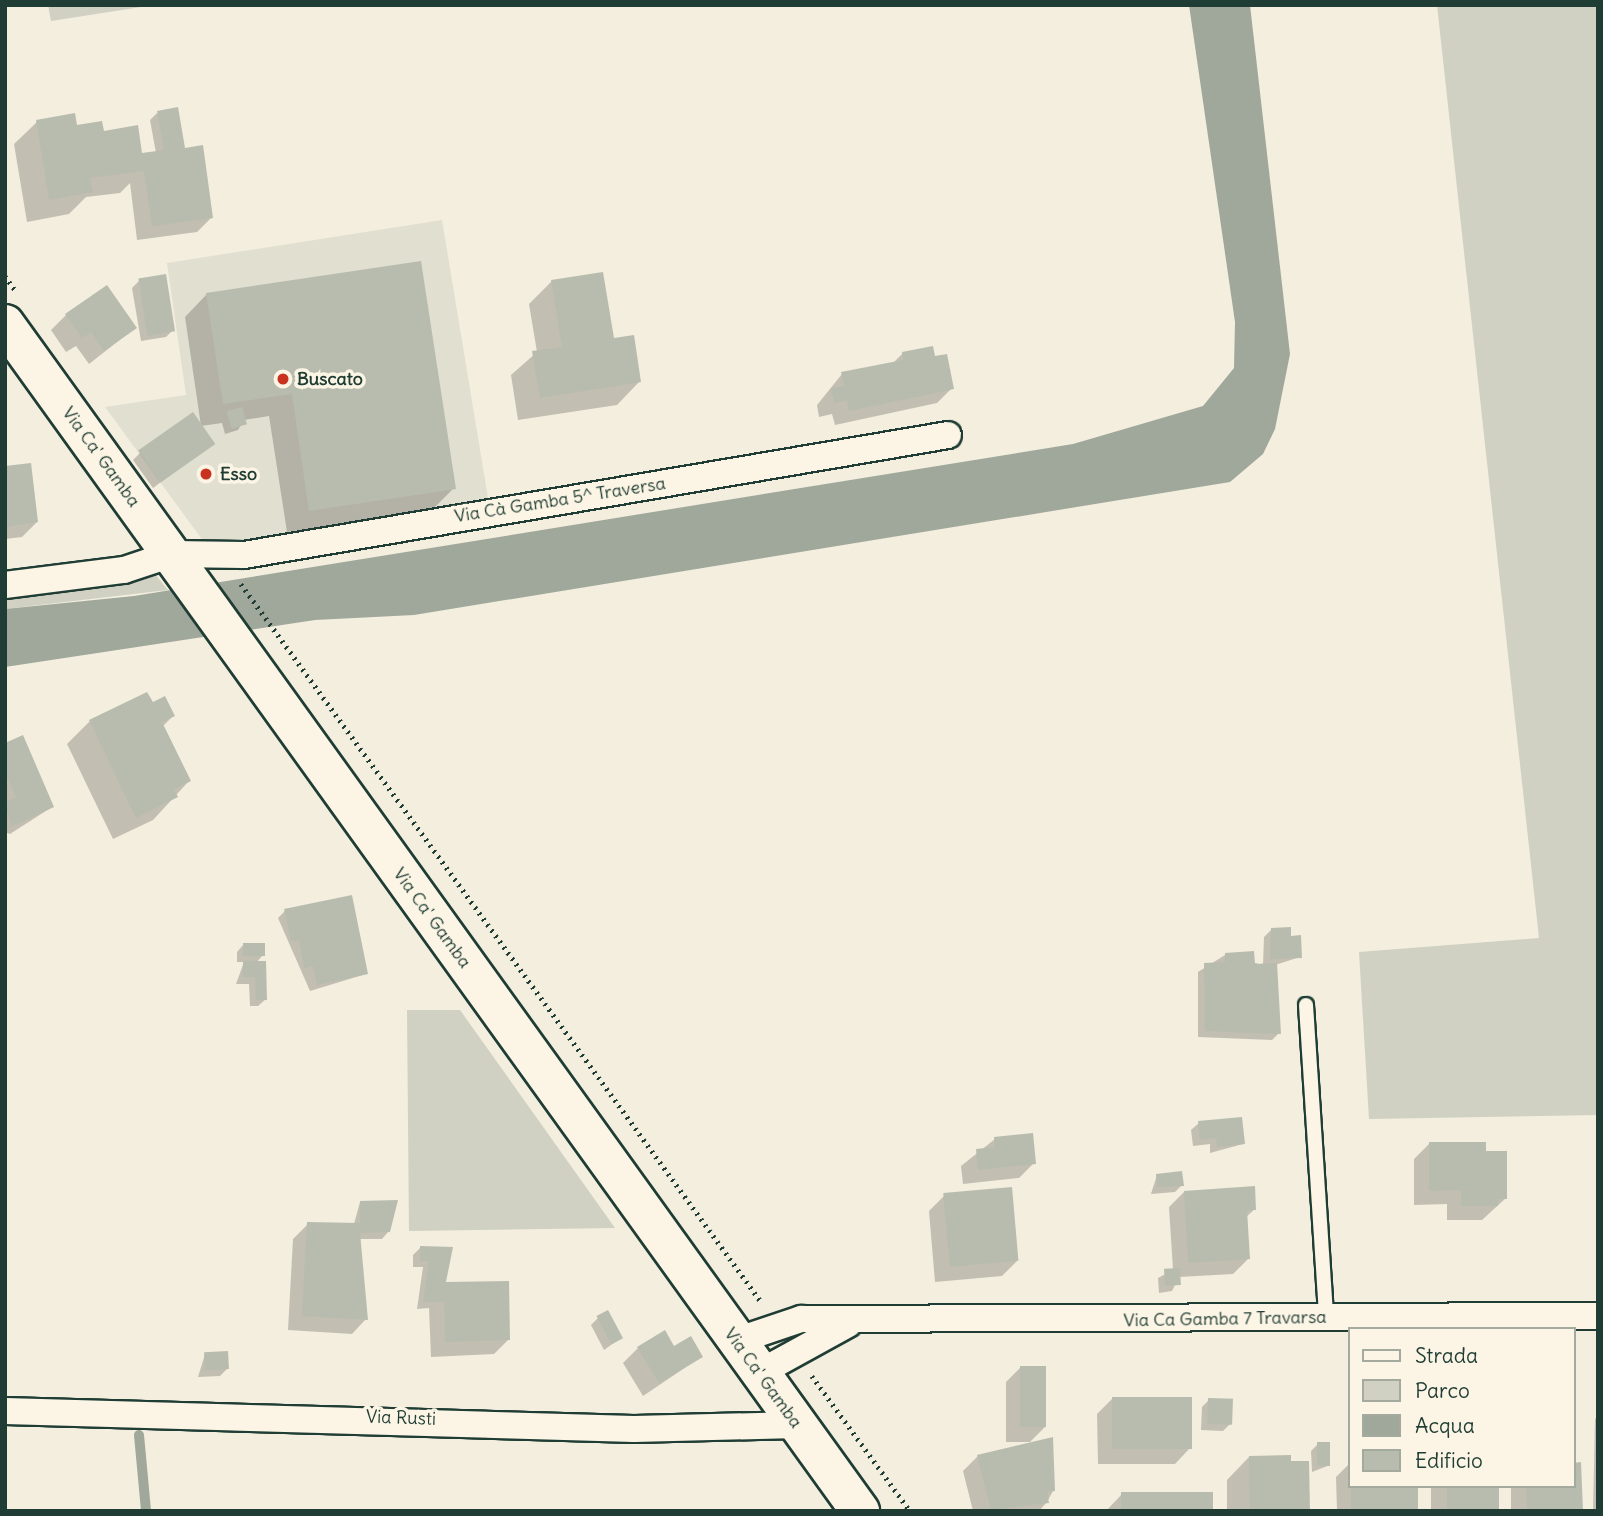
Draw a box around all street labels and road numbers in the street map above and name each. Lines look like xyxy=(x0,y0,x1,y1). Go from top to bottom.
street label: Via Ca' Gamba xyxy=(57,403,145,511)
street label: Via Cà Gamba 5^ Traversa xyxy=(453,473,667,527)
street label: Via Ca' Gamba xyxy=(388,864,476,972)
street label: Via Ca Gamba 7 Travarsa xyxy=(1123,1306,1327,1332)
street label: Via Ca' Gamba xyxy=(719,1324,807,1432)
street label: Via Rusti xyxy=(366,1406,436,1430)

